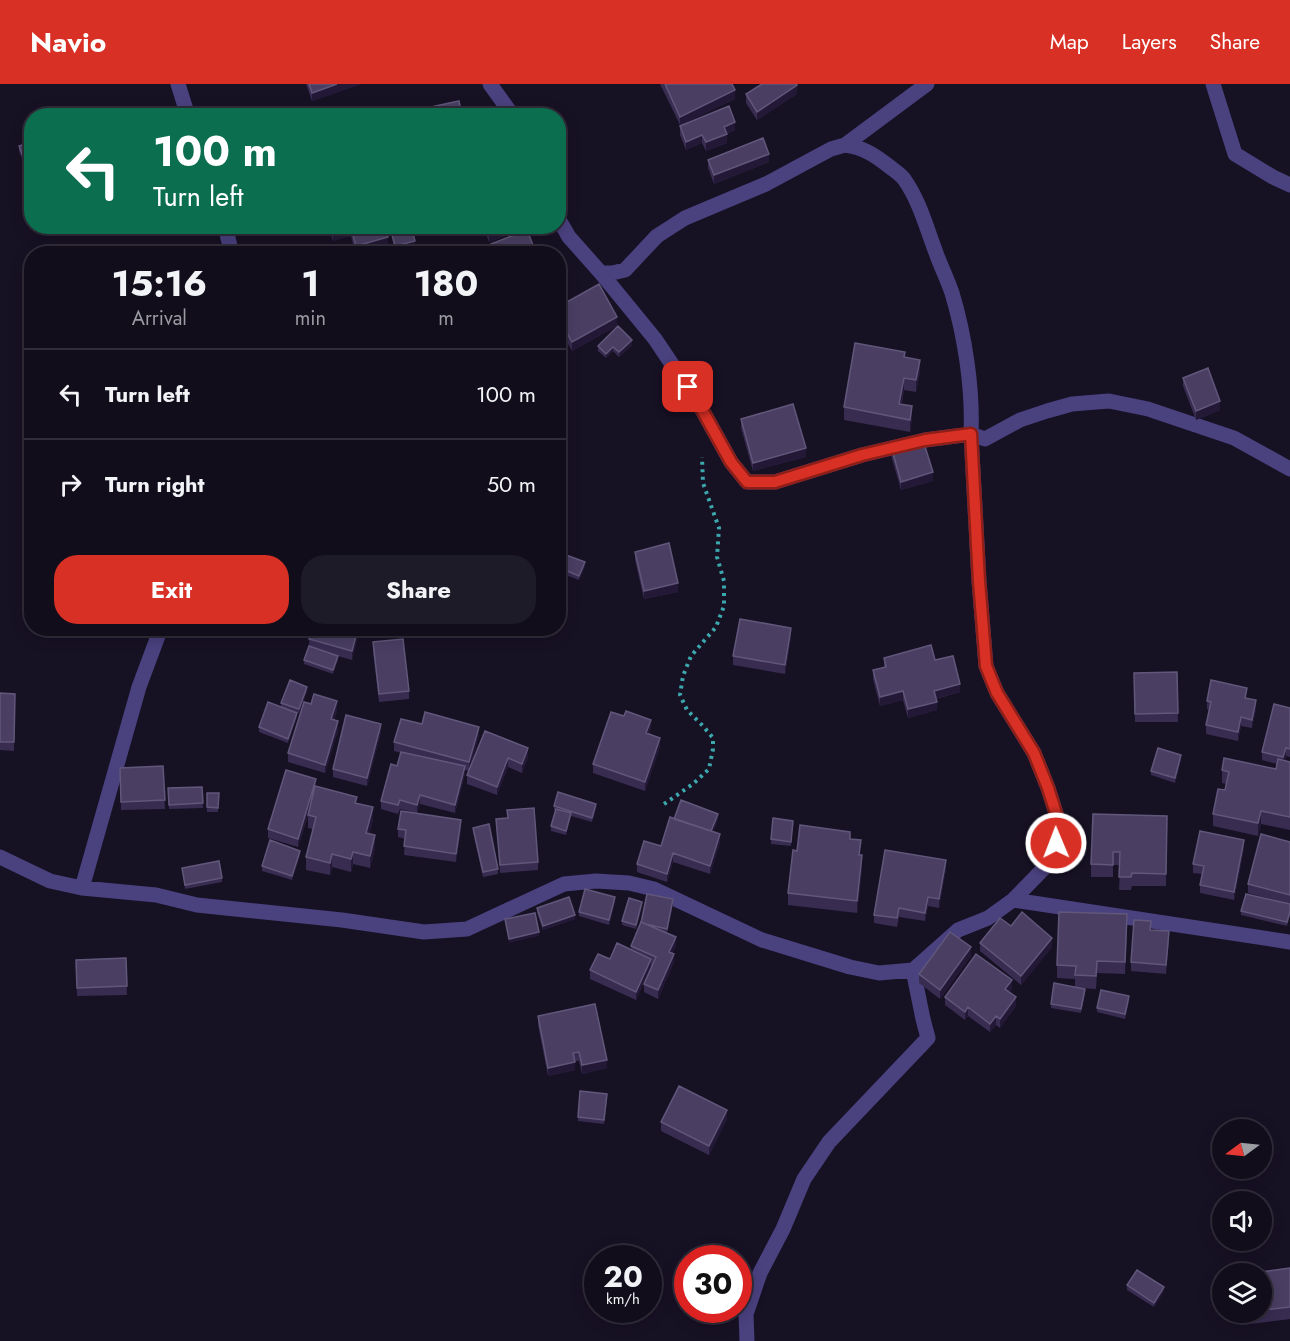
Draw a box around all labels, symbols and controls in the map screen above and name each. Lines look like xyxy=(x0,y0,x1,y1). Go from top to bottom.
text: Navio xyxy=(30,22,106,63)
text: Map xyxy=(1050,27,1089,57)
text: Layers xyxy=(1122,27,1177,57)
text: Share xyxy=(1210,27,1260,57)
text: 100 m xyxy=(153,121,277,182)
icon: left xyxy=(54,132,132,210)
text: Turn left xyxy=(153,177,243,216)
text: 15:16 xyxy=(112,257,207,309)
text: 1 xyxy=(301,257,320,309)
text: 180 xyxy=(414,257,478,309)
text: Arrival xyxy=(132,304,187,333)
text: min xyxy=(295,304,326,333)
text: m xyxy=(438,304,454,333)
pin xyxy=(662,361,713,412)
icon: arrive xyxy=(671,370,704,403)
icon: left xyxy=(54,378,87,411)
text: Turn left xyxy=(105,378,190,410)
text: 100 m xyxy=(476,378,536,410)
icon: right xyxy=(54,468,87,501)
text: Turn right xyxy=(105,468,205,500)
text: 50 m xyxy=(487,468,536,500)
button: Exit xyxy=(54,555,289,624)
button: Share xyxy=(301,555,536,624)
position arrow xyxy=(1024,811,1088,875)
north arrow xyxy=(1212,1119,1272,1179)
map controls xyxy=(1212,1119,1272,1323)
button: sound xyxy=(1212,1191,1272,1251)
speed limit sign: 30 xyxy=(674,1245,752,1323)
text: 20 xyxy=(603,1255,643,1298)
button: layers xyxy=(1212,1263,1272,1323)
text: km/h xyxy=(606,1288,640,1310)

